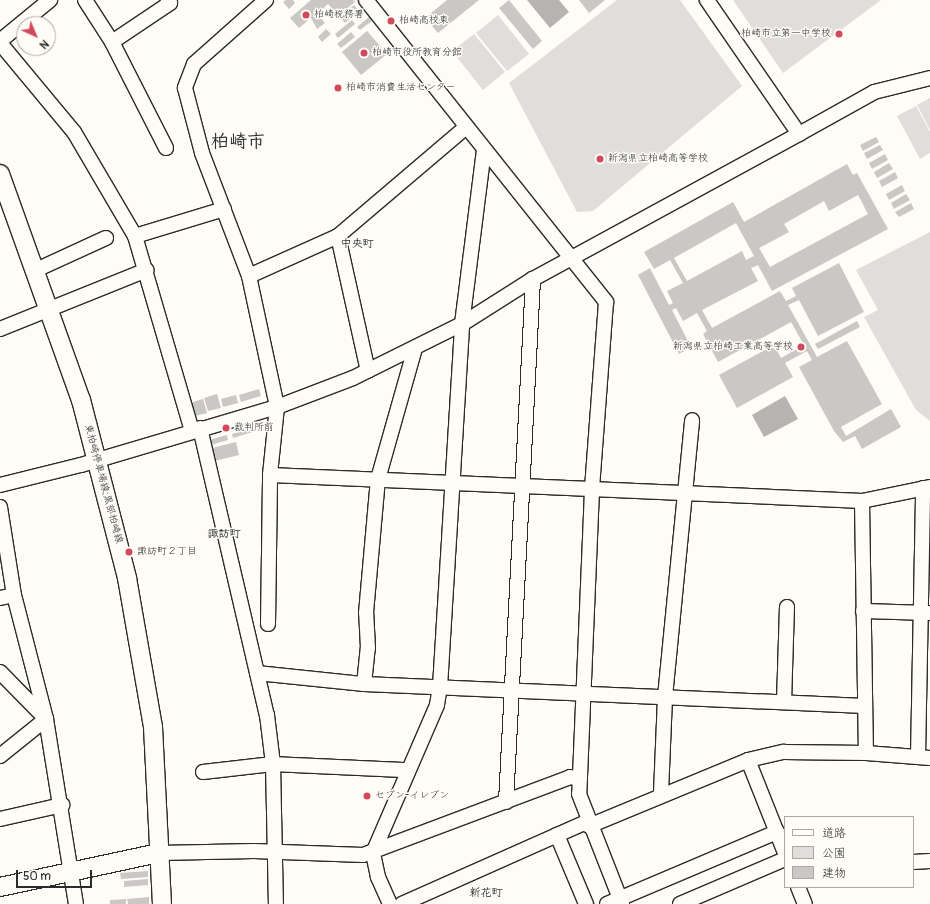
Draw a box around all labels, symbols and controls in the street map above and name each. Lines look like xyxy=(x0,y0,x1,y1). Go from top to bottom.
place label: 柏崎税務署 xyxy=(314,9,364,21)
marker: 柏崎税務署 xyxy=(301,10,311,20)
place label: 柏崎高校東 xyxy=(399,15,449,27)
north arrow xyxy=(16,16,56,56)
marker: 柏崎高校東 xyxy=(386,16,396,26)
place label: 柏崎市立第一中学校 xyxy=(741,28,831,40)
marker: 柏崎市立第一中学校 xyxy=(834,29,844,39)
text: N xyxy=(37,37,51,52)
place label: 柏崎市役所教育分館 xyxy=(372,47,462,59)
marker: 柏崎市役所教育分館 xyxy=(359,48,369,58)
place label: 柏崎市消費生活センター xyxy=(346,82,456,94)
marker: 柏崎市消費生活センター xyxy=(333,83,343,93)
district label: 柏崎市 xyxy=(211,131,265,153)
place label: 新潟県立柏崎高等学校 xyxy=(608,153,708,165)
marker: 新潟県立柏崎高等学校 xyxy=(595,154,605,164)
district label: 中央町 xyxy=(341,237,373,251)
place label: 新潟県立柏崎工業高等学校 xyxy=(673,341,793,353)
marker: 新潟県立柏崎工業高等学校 xyxy=(796,342,806,352)
place label: 裁判所前 xyxy=(234,422,274,434)
street label: 東柏崎停車場線;黒部柏崎線 xyxy=(81,423,125,545)
marker: 裁判所前 xyxy=(221,423,231,433)
district label: 諏訪町 xyxy=(208,527,240,541)
place label: 諏訪町２丁目 xyxy=(137,546,197,558)
marker: 諏訪町２丁目 xyxy=(124,547,134,557)
place label: セブン-イレブン xyxy=(375,790,449,802)
marker: セブン-イレブン xyxy=(362,791,372,801)
legend xyxy=(784,816,914,888)
text: 道路 xyxy=(822,826,846,841)
text: 公園 xyxy=(822,846,846,861)
scale bar xyxy=(18,862,94,888)
text: 建物 xyxy=(822,866,846,881)
text: 50 m xyxy=(23,869,51,884)
district label: 新花町 xyxy=(470,886,502,900)

